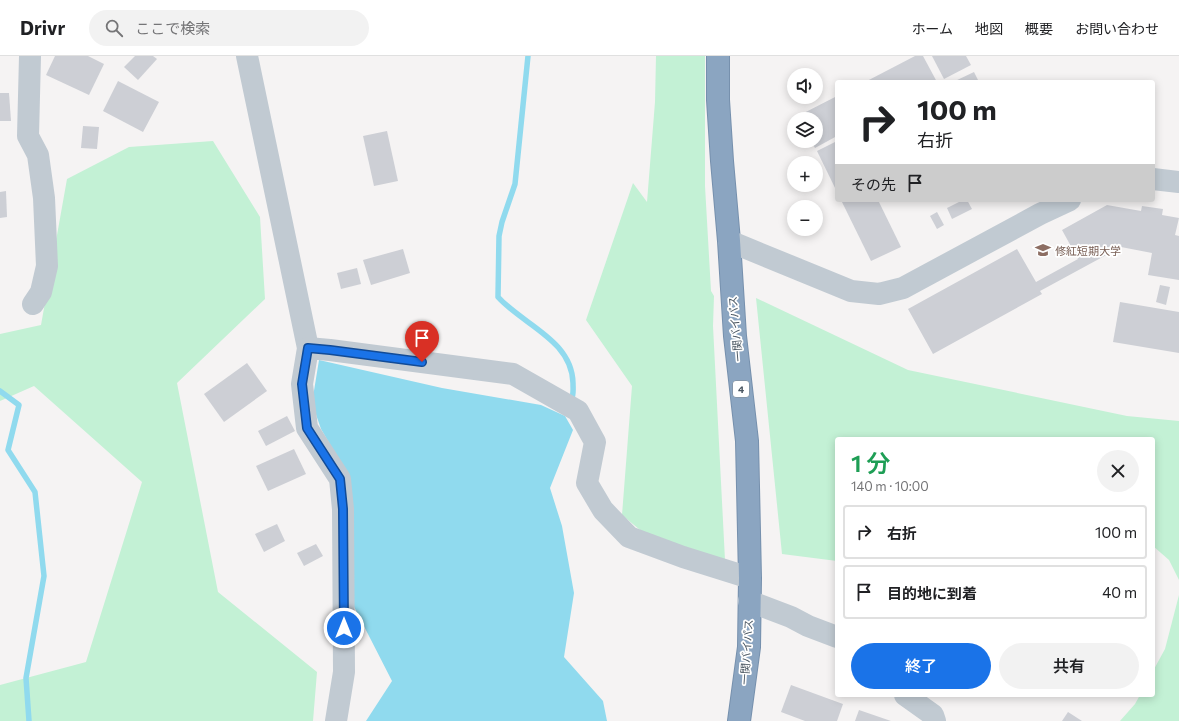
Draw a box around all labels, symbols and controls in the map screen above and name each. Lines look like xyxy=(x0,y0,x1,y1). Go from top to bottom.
search box xyxy=(89,10,369,46)
text: Drivr xyxy=(20,16,65,39)
icon: search xyxy=(103,17,125,39)
text: ここで検索 xyxy=(135,19,210,37)
text: ホーム xyxy=(911,20,953,37)
text: 地図 xyxy=(975,20,1003,37)
text: 概要 xyxy=(1025,20,1053,37)
text: お問い合わせ xyxy=(1075,20,1159,37)
map controls xyxy=(787,68,823,236)
button: sound xyxy=(787,68,823,104)
text: 100 m xyxy=(917,92,997,126)
icon: right xyxy=(851,96,903,148)
button: layers xyxy=(787,112,823,148)
text: 右折 xyxy=(917,129,953,151)
button: + xyxy=(787,156,823,192)
icon: arrive xyxy=(904,172,926,194)
text: その先 xyxy=(851,175,896,193)
button: − xyxy=(787,200,823,236)
school or university icon: 修紅短期大学 xyxy=(1034,241,1052,259)
place label: 修紅短期大学 xyxy=(1055,244,1121,257)
street label: 一関バイパス xyxy=(726,296,744,362)
pin xyxy=(405,321,439,362)
icon: arrive xyxy=(411,327,433,349)
road number: 4 xyxy=(733,381,749,397)
text: 1 分 xyxy=(851,448,890,477)
button: close xyxy=(1097,450,1139,492)
text: 140 m · 10:00 xyxy=(851,478,929,494)
icon: right xyxy=(853,521,875,543)
text: 100 m xyxy=(1095,523,1137,541)
text: 右折 xyxy=(887,524,917,542)
icon: arrive xyxy=(853,581,875,603)
text: 40 m xyxy=(1102,583,1137,601)
text: 目的地に到着 xyxy=(887,584,977,602)
position arrow xyxy=(323,607,365,649)
street label: 一関バイパス xyxy=(737,619,755,685)
button: 終了 xyxy=(851,643,991,689)
button: 共有 xyxy=(999,643,1139,689)

